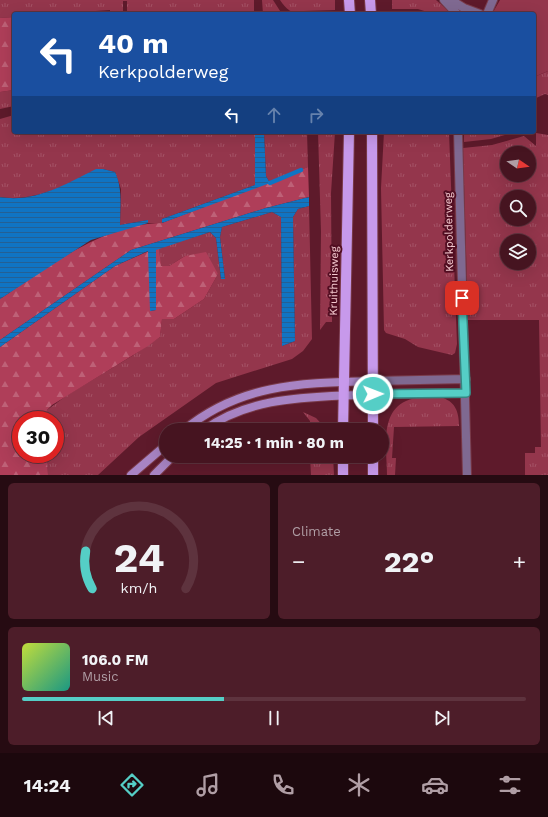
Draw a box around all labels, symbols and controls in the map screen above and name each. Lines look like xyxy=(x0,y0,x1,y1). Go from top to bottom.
text: 40 m xyxy=(98,27,168,60)
icon: left xyxy=(32,28,84,80)
text: Kerkpolderweg xyxy=(98,61,228,82)
icon: left xyxy=(221,104,243,126)
icon: ahead xyxy=(263,104,285,126)
icon: right xyxy=(305,104,327,126)
north arrow xyxy=(500,146,536,182)
map controls xyxy=(500,146,536,270)
button: search xyxy=(500,190,536,226)
street label: Kerkpolderweg xyxy=(442,192,456,272)
button: layers xyxy=(500,234,536,270)
street label: Kruithuisweg xyxy=(327,246,341,316)
pin xyxy=(445,281,479,315)
icon: arrive xyxy=(451,287,473,309)
position arrow xyxy=(352,373,394,415)
speed limit sign: 30 xyxy=(12,411,64,463)
text: 14:25 · 1 min · 80 m xyxy=(204,434,344,452)
text: Climate xyxy=(292,524,341,539)
text: 24 xyxy=(113,533,165,582)
text: 22° xyxy=(384,544,434,579)
text: − xyxy=(292,549,305,574)
text: + xyxy=(513,549,526,574)
text: km/h xyxy=(121,580,157,596)
text: 106.0 FM xyxy=(82,651,148,669)
text: Music xyxy=(82,669,119,684)
icon: previous xyxy=(95,707,117,729)
icon: pause xyxy=(263,707,285,729)
icon: next xyxy=(431,707,453,729)
icon: directions xyxy=(118,771,146,799)
icon: music xyxy=(194,771,222,799)
icon: phone xyxy=(269,771,297,799)
icon: climate xyxy=(345,771,373,799)
icon: car xyxy=(421,771,449,799)
icon: filters xyxy=(496,771,524,799)
text: 14:24 xyxy=(24,775,71,796)

